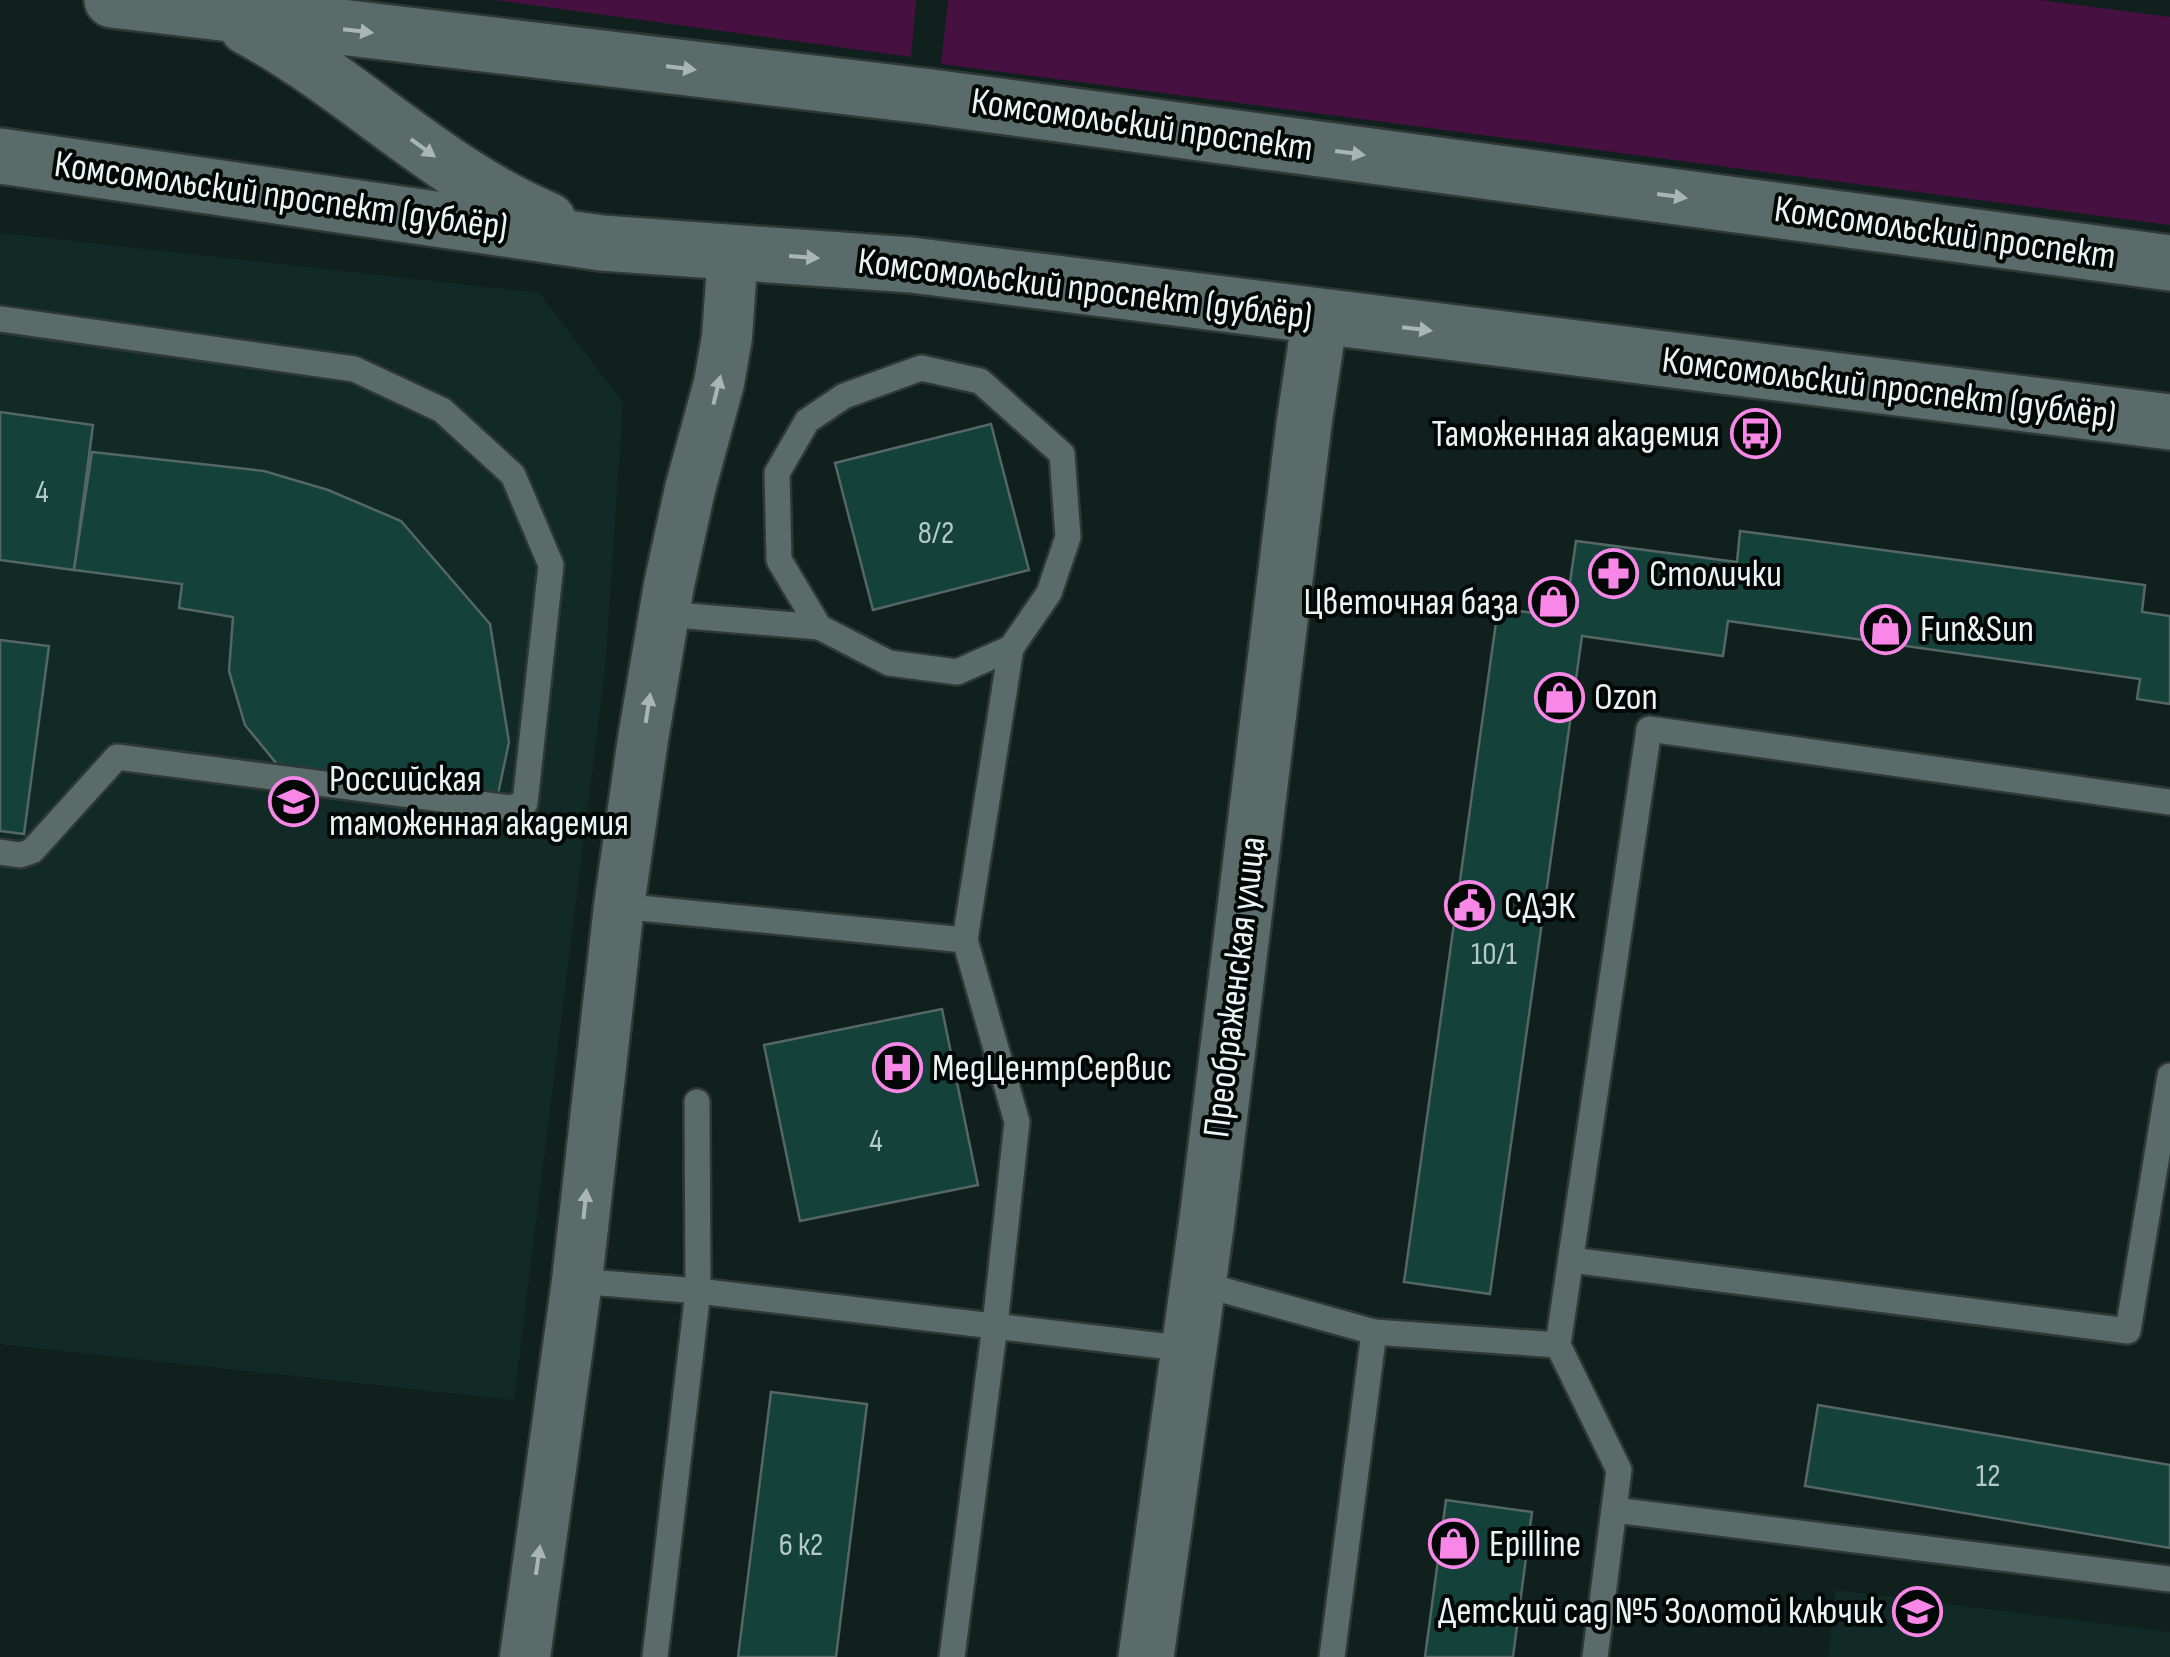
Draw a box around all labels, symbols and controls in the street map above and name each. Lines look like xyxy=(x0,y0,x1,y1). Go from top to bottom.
one-way arrow xyxy=(342,23,374,39)
one-way arrow xyxy=(665,60,697,76)
street label: Комсомольский проспект xyxy=(968,79,1316,171)
one-way arrow xyxy=(410,137,436,157)
street label: Комсомольский проспект (дублёр) xyxy=(52,142,510,250)
one-way arrow xyxy=(1335,145,1367,161)
street label: Комсомольский проспект xyxy=(1771,187,2119,279)
one-way arrow xyxy=(1657,189,1689,205)
street label: Комсомольский проспект (дублёр) xyxy=(855,239,1315,339)
one-way arrow xyxy=(788,249,820,265)
one-way arrow xyxy=(1402,321,1433,337)
street label: Комсомольский проспект (дублёр) xyxy=(1659,338,2119,438)
one-way arrow xyxy=(710,374,725,405)
bus stop icon: Таможенная академия xyxy=(1729,408,1781,460)
place label: Таможенная академия xyxy=(1432,412,1720,457)
house number: 4 xyxy=(35,473,49,512)
house number: 8/2 xyxy=(918,514,954,553)
pharmacy icon: Столички xyxy=(1588,548,1640,600)
place label: Столички xyxy=(1649,552,1782,597)
shop icon: Цветочная база xyxy=(1528,576,1580,628)
place label: Цветочная база xyxy=(1303,580,1519,625)
shop icon: Fun&Sun xyxy=(1859,603,1911,655)
place label: Fun&Sun xyxy=(1920,607,2034,652)
shop icon: Ozon xyxy=(1533,671,1585,723)
place label: Ozon xyxy=(1594,675,1658,720)
one-way arrow xyxy=(641,691,657,723)
place label: Российская таможенная академия xyxy=(329,757,629,846)
school or university icon: Российская таможенная академия xyxy=(268,775,320,827)
street label: Преображенская улица xyxy=(1194,834,1276,1140)
public building icon: СДЭК xyxy=(1443,880,1495,932)
place label: СДЭК xyxy=(1504,884,1575,929)
house number: 10/1 xyxy=(1471,935,1517,974)
hospital icon: МедЦентрСервис xyxy=(871,1042,923,1094)
place label: МедЦентрСервис xyxy=(932,1046,1172,1091)
house number: 4 xyxy=(869,1122,883,1161)
one-way arrow xyxy=(577,1187,593,1219)
house number: 12 xyxy=(1976,1457,2000,1496)
shop icon: Epilline xyxy=(1428,1518,1480,1570)
place label: Epilline xyxy=(1489,1522,1581,1567)
house number: 6 к2 xyxy=(779,1526,823,1565)
one-way arrow xyxy=(531,1544,547,1576)
school or university icon: Детский сад №5 Золотой ключик xyxy=(1892,1585,1944,1637)
place label: Детский сад №5 Золотой ключик xyxy=(1438,1589,1884,1634)

